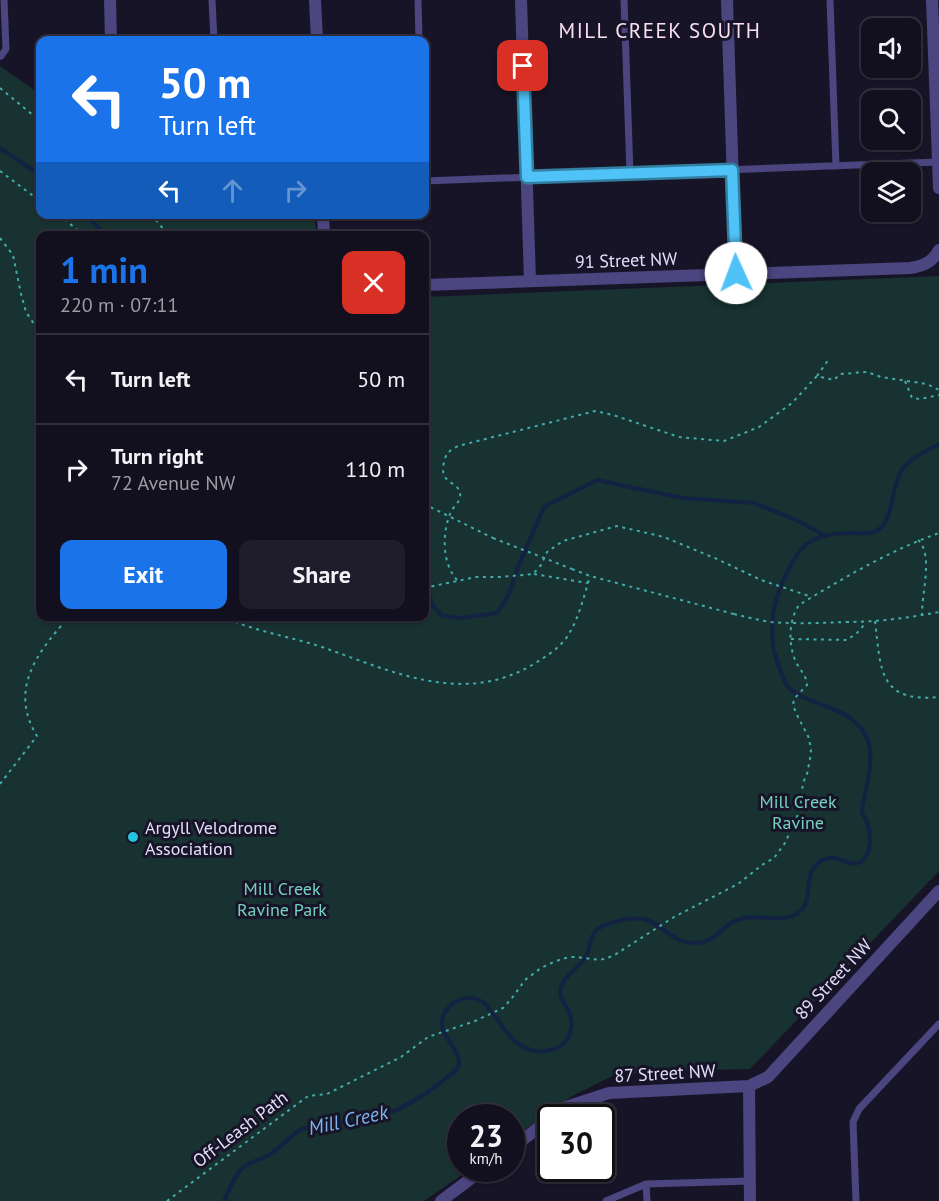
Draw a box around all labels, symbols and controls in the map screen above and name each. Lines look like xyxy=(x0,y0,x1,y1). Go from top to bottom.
district label: MILL CREEK SOUTH xyxy=(559,17,761,44)
map controls xyxy=(861,18,921,222)
button: sound xyxy=(861,18,921,78)
pin xyxy=(497,40,548,91)
icon: arrive xyxy=(506,49,539,82)
text: 50 m xyxy=(159,55,251,110)
icon: left xyxy=(60,60,138,138)
button: search xyxy=(861,90,921,150)
text: Turn left xyxy=(159,108,256,142)
button: layers xyxy=(861,162,921,222)
icon: left xyxy=(153,174,186,207)
icon: ahead xyxy=(216,174,249,207)
icon: right xyxy=(279,174,312,207)
position arrow xyxy=(704,241,768,305)
text: 1 min xyxy=(60,246,148,293)
street label: 91 Street NW xyxy=(575,247,678,273)
button: close xyxy=(342,251,405,314)
text: 220 m · 07:11 xyxy=(60,292,178,318)
icon: left xyxy=(60,363,93,396)
text: Turn left xyxy=(111,365,191,393)
text: 50 m xyxy=(357,365,405,393)
text: Turn right xyxy=(111,442,203,470)
icon: right xyxy=(60,453,93,486)
text: 110 m xyxy=(345,455,405,483)
text: 72 Avenue NW xyxy=(111,470,235,496)
button: Exit xyxy=(60,540,227,609)
button: Share xyxy=(239,540,405,609)
park label: Mill Creek Ravine xyxy=(759,790,837,834)
place label: Argyll Velodrome Association xyxy=(145,816,277,860)
marker: Argyll Velodrome Association xyxy=(126,830,140,844)
park label: Mill Creek Ravine Park xyxy=(237,877,327,921)
street label: 89 Street NW xyxy=(790,934,876,1024)
street label: 87 Street NW xyxy=(614,1059,716,1087)
street label: Off-Leash Path xyxy=(188,1086,292,1172)
water label: Mill Creek xyxy=(306,1099,391,1141)
speed limit sign: 30 xyxy=(537,1104,615,1182)
text: 23 xyxy=(469,1116,503,1155)
text: km/h xyxy=(470,1149,502,1168)

